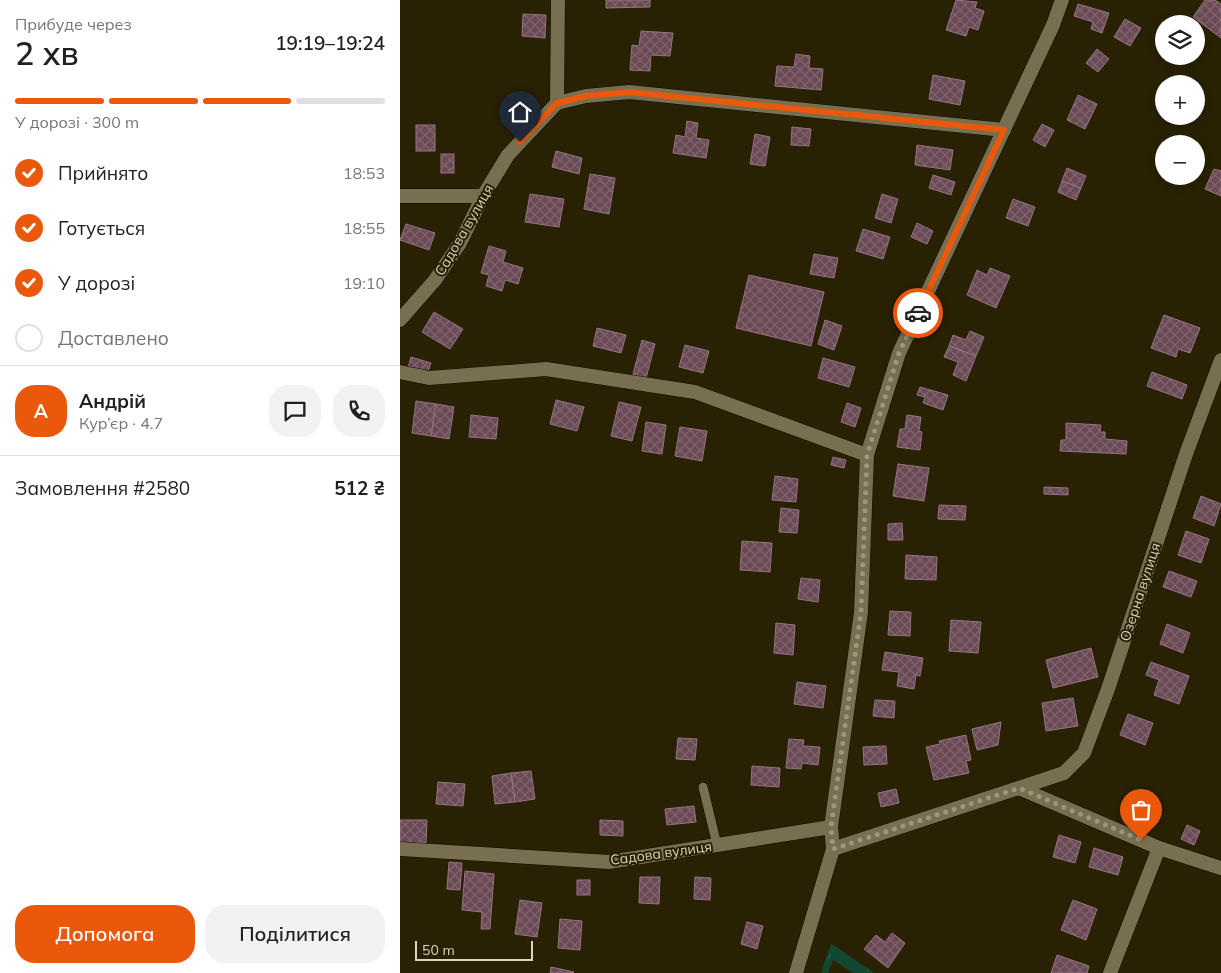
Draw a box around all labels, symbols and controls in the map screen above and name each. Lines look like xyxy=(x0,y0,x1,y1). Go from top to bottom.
text: Прибуде через xyxy=(15,14,132,34)
map controls xyxy=(1155,15,1205,185)
button: layers xyxy=(1155,15,1205,65)
text: 19:19–19:24 xyxy=(275,31,385,55)
text: 2 хв xyxy=(15,33,79,73)
button: + xyxy=(1155,75,1205,125)
pin xyxy=(499,91,541,142)
icon: home xyxy=(506,98,534,126)
text: У дорозі · 300 m xyxy=(15,112,139,132)
button: − xyxy=(1155,135,1205,185)
icon: check xyxy=(15,159,43,187)
text: Прийнято xyxy=(58,161,148,185)
text: 18:53 xyxy=(343,163,385,183)
street label: Садова вулиця xyxy=(431,181,497,279)
icon: check xyxy=(15,214,43,242)
text: Готується xyxy=(58,216,145,240)
text: 18:55 xyxy=(343,218,385,238)
icon: check xyxy=(15,269,43,297)
text: У дорозі xyxy=(58,271,135,295)
text: 19:10 xyxy=(343,273,385,293)
courier xyxy=(893,288,943,338)
icon: car xyxy=(904,299,932,327)
text: Доставлено xyxy=(58,326,169,350)
button: chat xyxy=(269,385,321,437)
button: phone xyxy=(333,385,385,437)
text: Андрій xyxy=(79,389,146,413)
text: А xyxy=(34,399,48,423)
text: Кур’єр · 4.7 xyxy=(79,413,163,433)
text: Замовлення #2580 xyxy=(15,476,190,500)
text: 512 ₴ xyxy=(334,476,385,500)
street label: Озерна вулиця xyxy=(1116,540,1164,644)
pin xyxy=(1120,789,1162,840)
icon: bag xyxy=(1127,796,1155,824)
street label: Садова вулиця xyxy=(609,837,713,869)
button: Допомога xyxy=(15,905,195,963)
button: Поділитися xyxy=(205,905,385,963)
scale bar xyxy=(415,938,532,961)
text: 50 m xyxy=(422,941,455,959)

